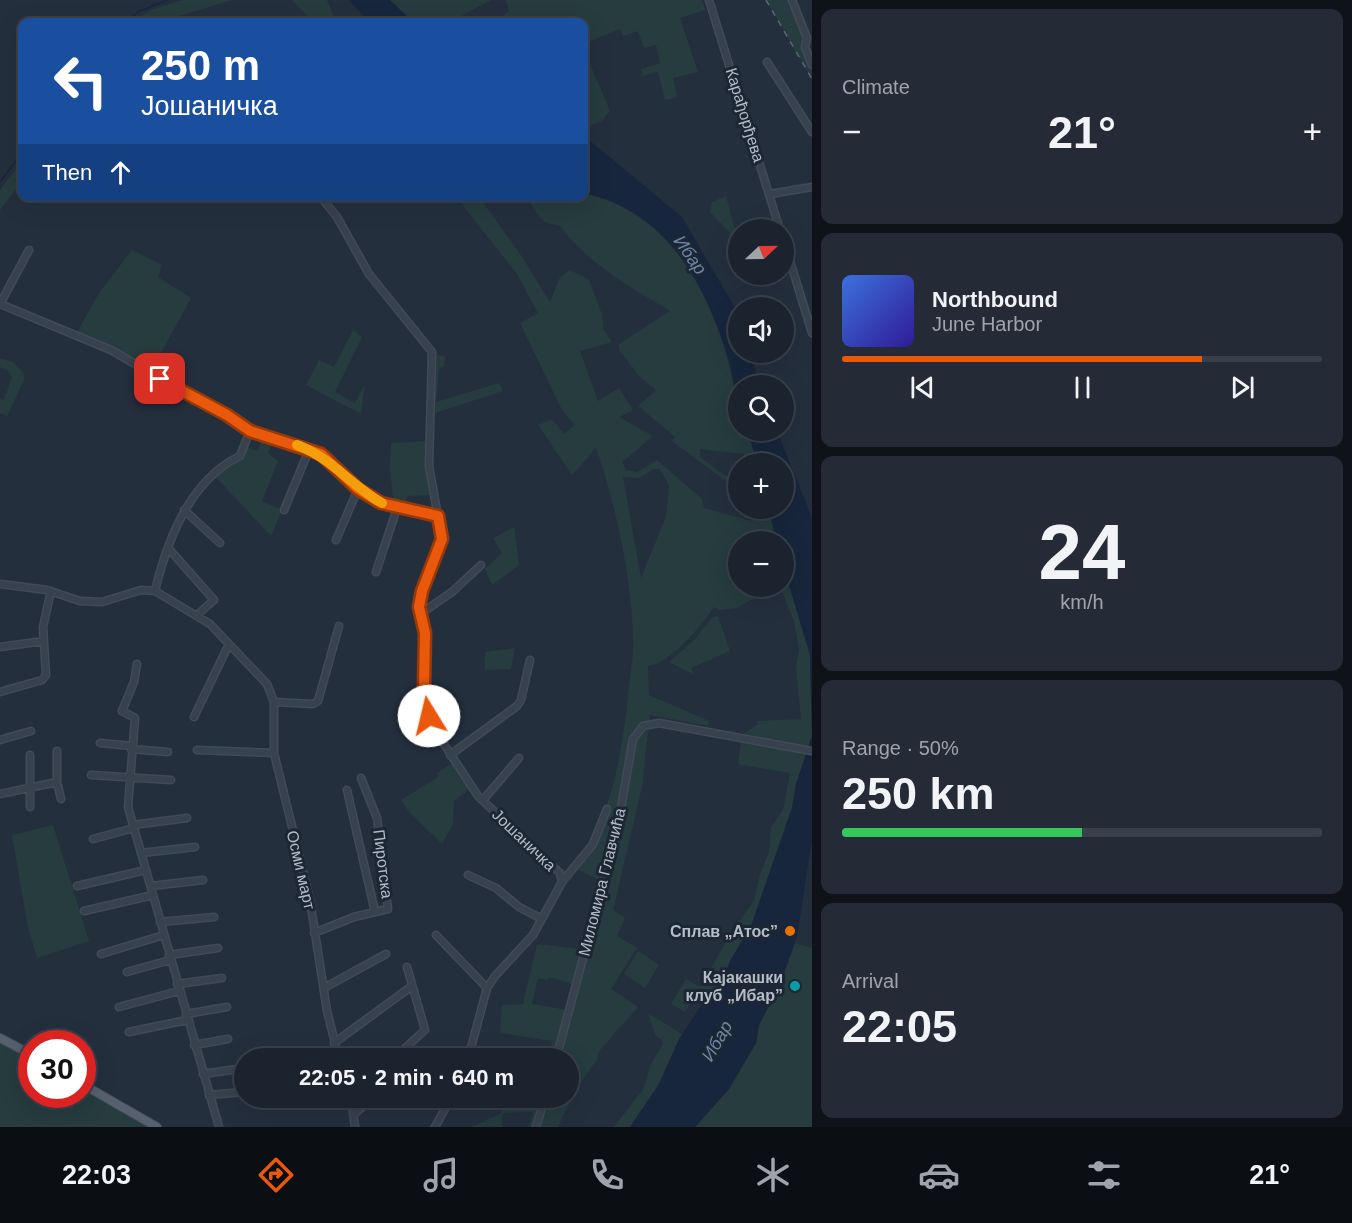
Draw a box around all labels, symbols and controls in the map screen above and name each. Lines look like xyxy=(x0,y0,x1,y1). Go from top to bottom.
icon: left xyxy=(42,42,120,120)
text: 250 m xyxy=(141,42,260,89)
street label: Карађорђева xyxy=(723,66,767,164)
text: Climate xyxy=(842,76,910,98)
text: Јошаничка xyxy=(141,91,278,121)
text: 21° xyxy=(1048,107,1116,158)
text: − xyxy=(842,113,861,150)
text: + xyxy=(1303,113,1322,150)
icon: ahead xyxy=(104,156,137,189)
text: Then xyxy=(42,160,92,185)
north arrow xyxy=(728,219,794,285)
map controls xyxy=(728,219,794,597)
water label: Ибар xyxy=(669,232,711,278)
text: Northbound xyxy=(932,287,1058,312)
button: sound xyxy=(728,297,794,363)
text: June Harbor xyxy=(932,313,1042,335)
pin xyxy=(134,353,185,404)
icon: arrive xyxy=(143,362,176,395)
icon: previous xyxy=(906,371,939,404)
icon: pause xyxy=(1066,371,1099,404)
icon: next xyxy=(1226,371,1259,404)
button: search xyxy=(728,375,794,441)
button: + xyxy=(728,453,794,519)
text: 24 xyxy=(1039,508,1125,596)
button: − xyxy=(728,531,794,597)
text: km/h xyxy=(1060,591,1104,613)
position arrow xyxy=(397,684,461,748)
text: Range · 50% xyxy=(842,737,959,759)
text: 250 km xyxy=(842,768,995,819)
street label: Јошаничка xyxy=(489,806,559,874)
street label: Миломира Главчића xyxy=(575,806,629,958)
street label: Осми март xyxy=(284,829,318,912)
street label: Пиротска xyxy=(370,829,396,900)
place label: Сплав „Атос” xyxy=(670,923,778,940)
marker: Сплав „Атос” xyxy=(783,924,797,938)
place label: Кајакашки клуб „Ибар” xyxy=(686,969,783,1004)
text: Arrival xyxy=(842,970,899,992)
marker: Кајакашки клуб „Ибар” xyxy=(788,979,802,993)
text: 22:05 xyxy=(842,1001,957,1052)
water label: Ибар xyxy=(698,1017,736,1065)
speed limit sign: 30 xyxy=(18,1030,96,1108)
text: 22:05 · 2 min · 640 m xyxy=(299,1065,514,1090)
icon: directions xyxy=(255,1154,297,1196)
icon: music xyxy=(420,1154,462,1196)
icon: phone xyxy=(586,1154,628,1196)
icon: climate xyxy=(752,1154,794,1196)
icon: car xyxy=(918,1154,960,1196)
icon: filters xyxy=(1083,1154,1125,1196)
text: 22:03 xyxy=(62,1160,131,1190)
text: 21° xyxy=(1249,1160,1290,1190)

